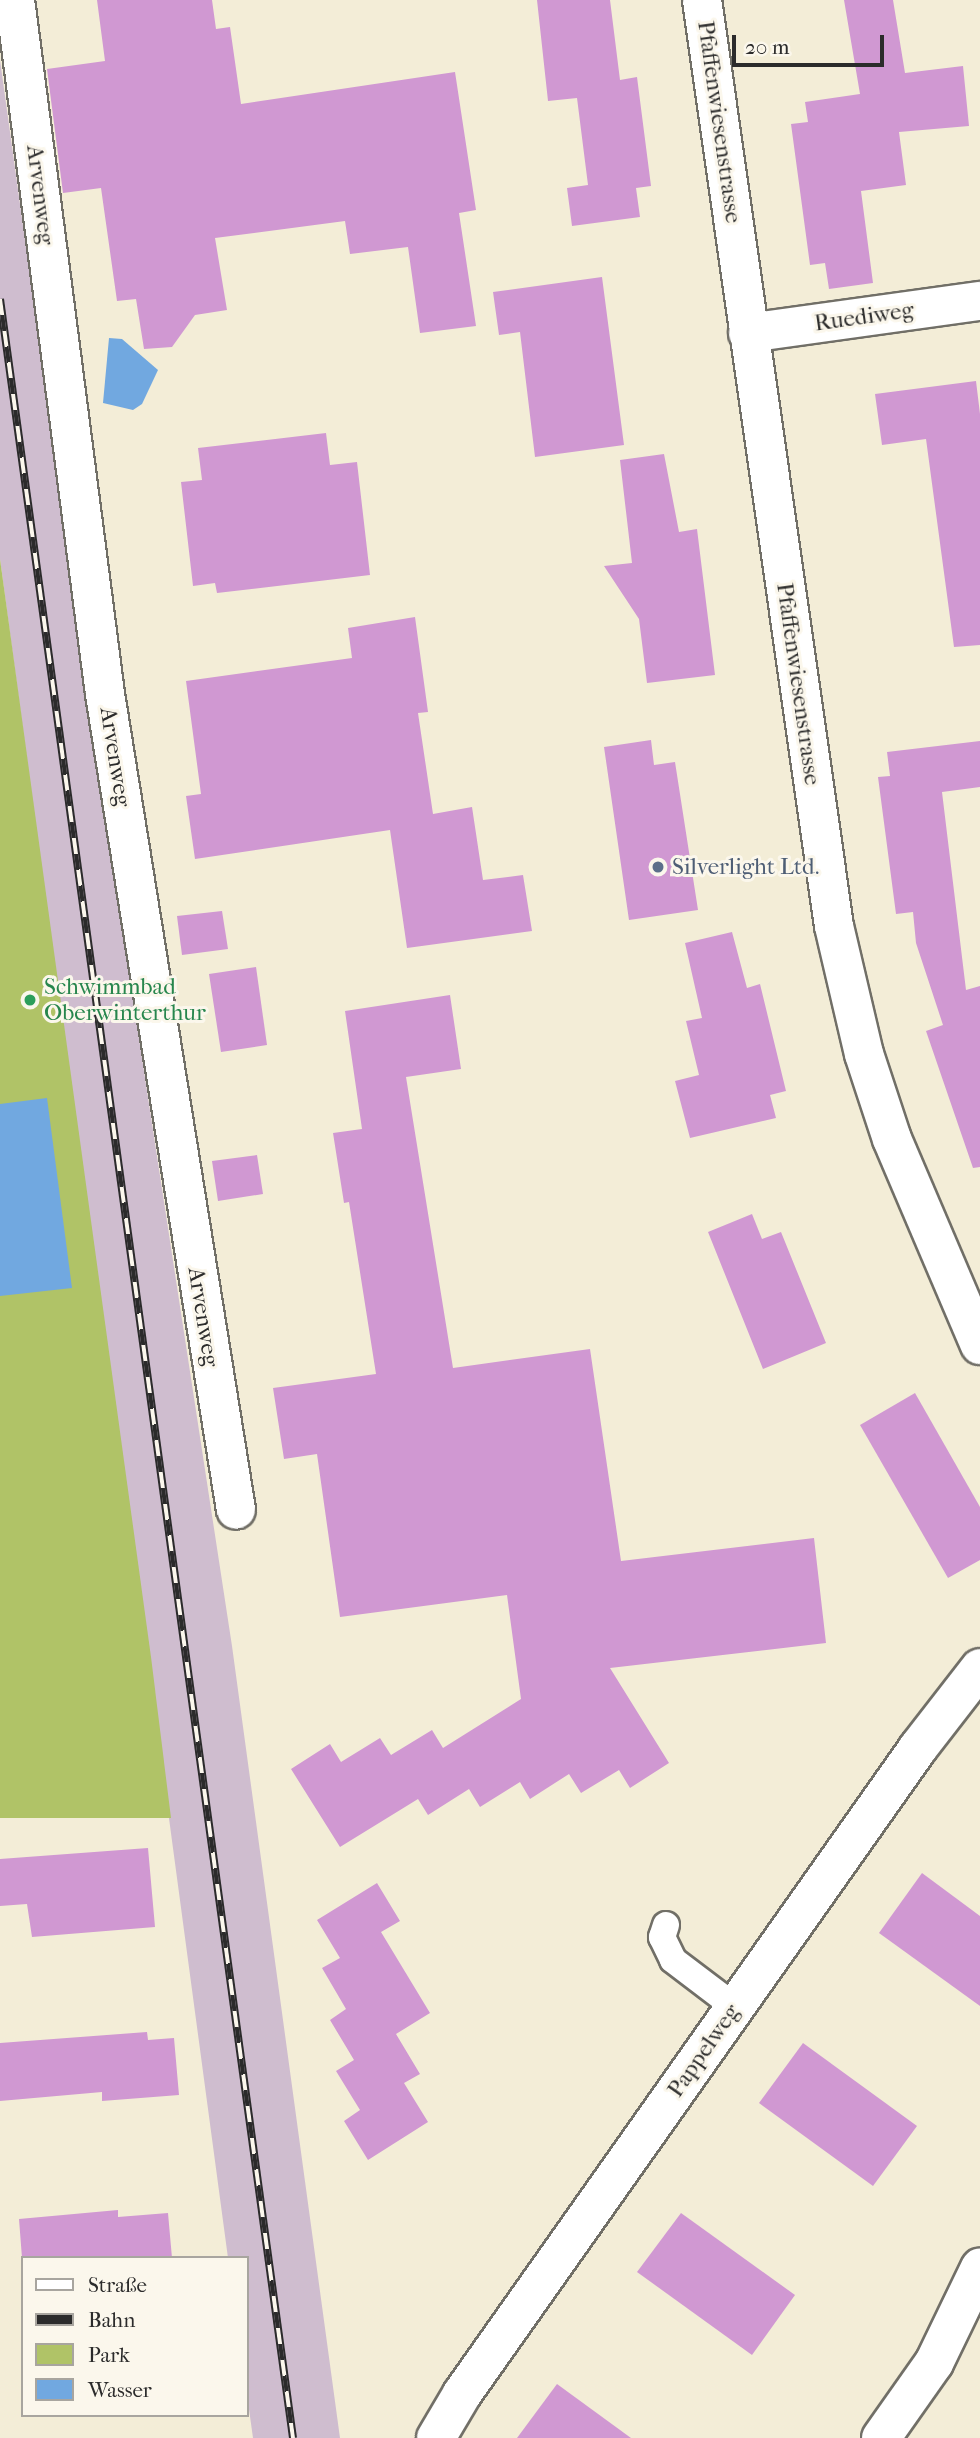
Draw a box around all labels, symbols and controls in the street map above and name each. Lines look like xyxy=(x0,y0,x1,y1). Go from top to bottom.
street label: Pfaffenwiesenstrasse xyxy=(691,19,747,225)
scale bar xyxy=(735,21,887,65)
text: 20 m xyxy=(745,35,789,59)
street label: Arvenweg xyxy=(20,144,60,246)
street label: Ruediweg xyxy=(813,296,915,338)
street label: Pfaffenwiesenstrasse xyxy=(770,581,826,787)
street label: Arvenweg xyxy=(94,705,136,809)
place label: Silverlight Ltd. xyxy=(672,853,819,881)
marker: Silverlight Ltd. xyxy=(650,859,666,875)
place label: Schwimmbad Oberwinterthur xyxy=(44,973,206,1027)
marker: Schwimmbad Oberwinterthur xyxy=(22,992,38,1008)
street label: Arvenweg xyxy=(182,1265,224,1369)
street label: Pappelweg xyxy=(662,1999,746,2103)
legend xyxy=(21,2256,248,2417)
text: Straße xyxy=(88,2273,147,2297)
text: Bahn xyxy=(88,2308,135,2332)
text: Park xyxy=(88,2343,130,2367)
text: Wasser xyxy=(88,2378,152,2402)

